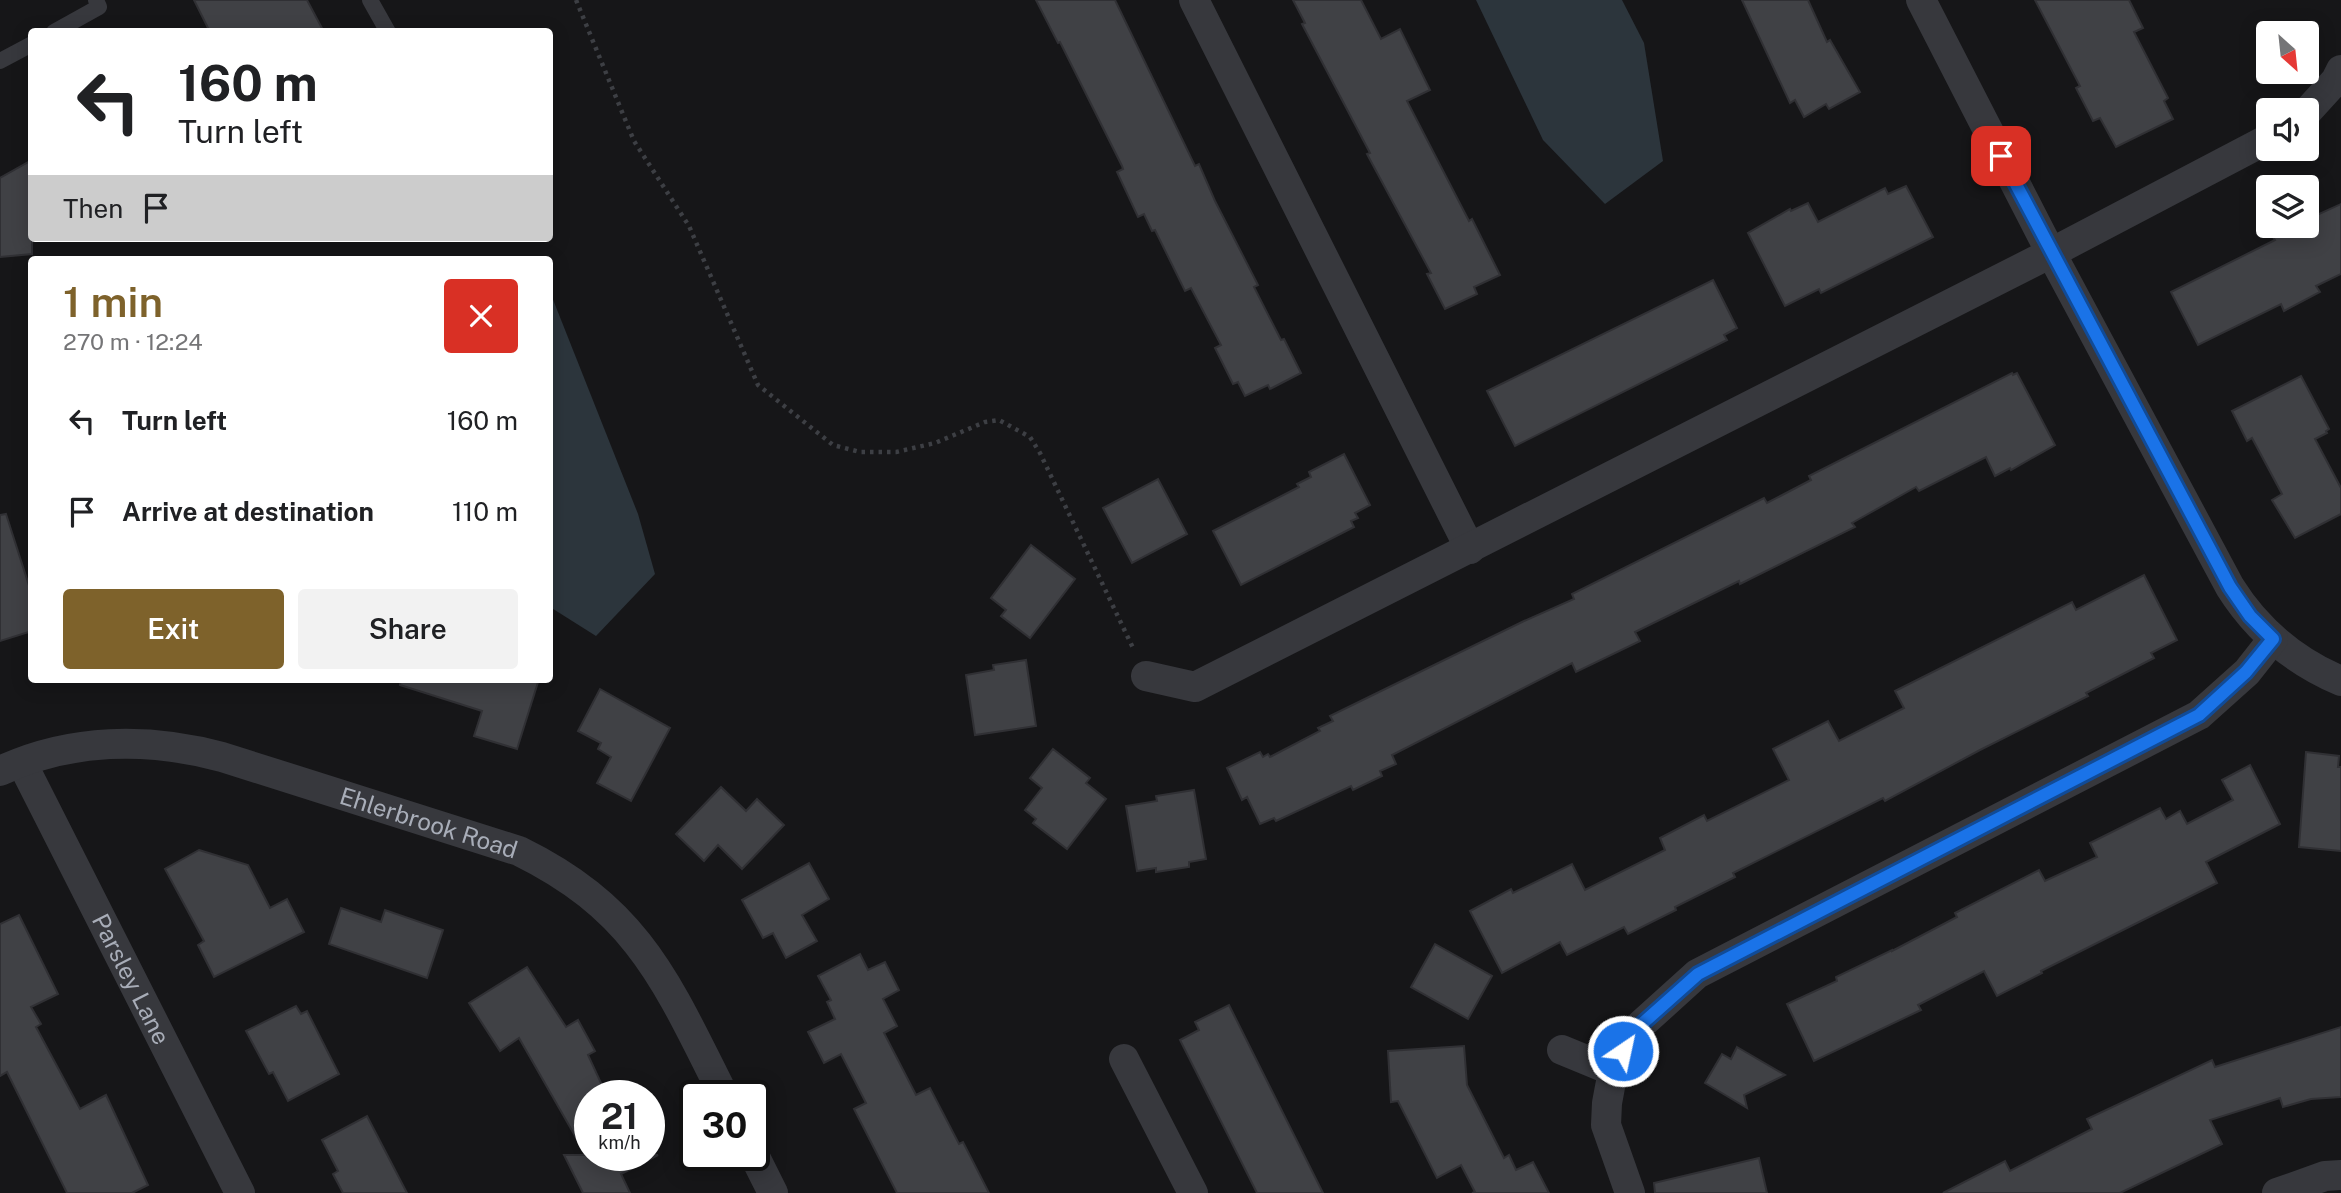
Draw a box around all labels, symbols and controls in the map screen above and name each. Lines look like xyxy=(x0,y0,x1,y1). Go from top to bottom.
north arrow xyxy=(2256,21,2319,84)
map controls xyxy=(2256,21,2319,238)
text: 160 m xyxy=(178,54,318,112)
icon: left xyxy=(63,56,154,147)
button: sound xyxy=(2256,98,2319,161)
text: Turn left xyxy=(178,113,303,150)
pin xyxy=(1971,126,2031,186)
icon: arrive xyxy=(1982,137,2020,175)
button: layers xyxy=(2256,175,2319,238)
icon: arrive xyxy=(137,189,175,227)
text: Then xyxy=(63,193,123,224)
text: 1 min xyxy=(63,277,163,326)
button: close xyxy=(444,279,518,353)
text: 270 m · 12:24 xyxy=(63,328,203,355)
icon: left xyxy=(63,402,101,440)
text: Turn left xyxy=(122,405,227,436)
text: 160 m xyxy=(447,405,518,436)
icon: arrive xyxy=(63,493,101,531)
text: Arrive at destination xyxy=(122,496,374,527)
text: 110 m xyxy=(452,496,518,527)
button: Exit xyxy=(63,589,284,669)
button: Share xyxy=(298,589,518,669)
street label: Ehlerbrook Road xyxy=(336,781,521,864)
street label: Parsley Lane xyxy=(87,909,176,1049)
position arrow xyxy=(1586,1014,1660,1088)
speed limit sign: 30 xyxy=(679,1080,770,1171)
text: 21 xyxy=(601,1096,638,1137)
text: km/h xyxy=(598,1132,641,1153)

